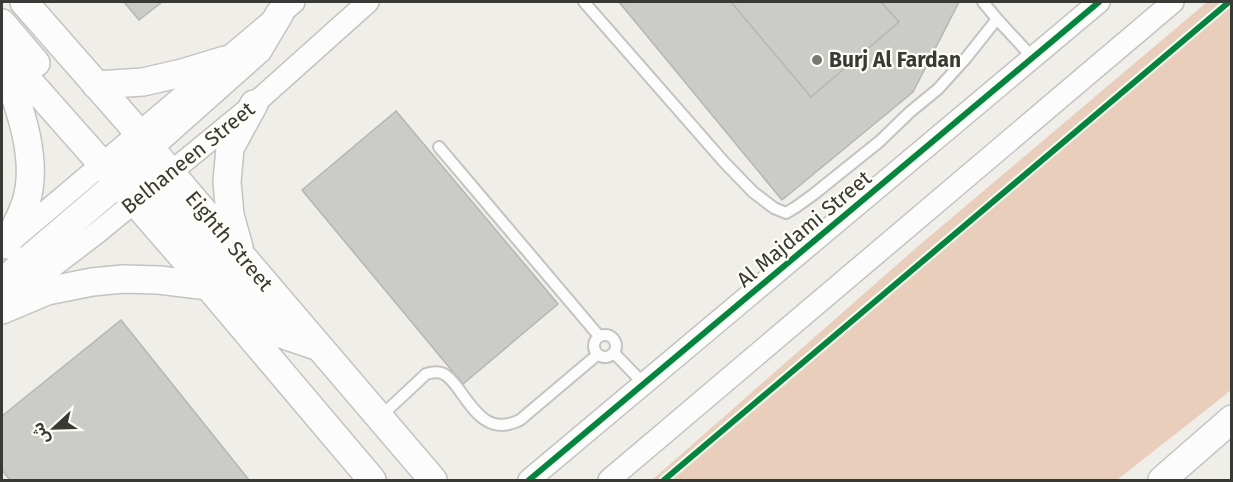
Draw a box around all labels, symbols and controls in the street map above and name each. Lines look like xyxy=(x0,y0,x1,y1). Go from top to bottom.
place label: Burj Al Fardan xyxy=(829,47,961,73)
marker: Burj Al Fardan xyxy=(810,53,824,67)
street label: Belhaneen Street xyxy=(116,96,260,220)
street label: Al Majdami Street xyxy=(731,165,877,293)
street label: Eighth Street xyxy=(180,186,279,297)
north arrow xyxy=(24,398,84,458)
text: ش xyxy=(28,420,53,447)

